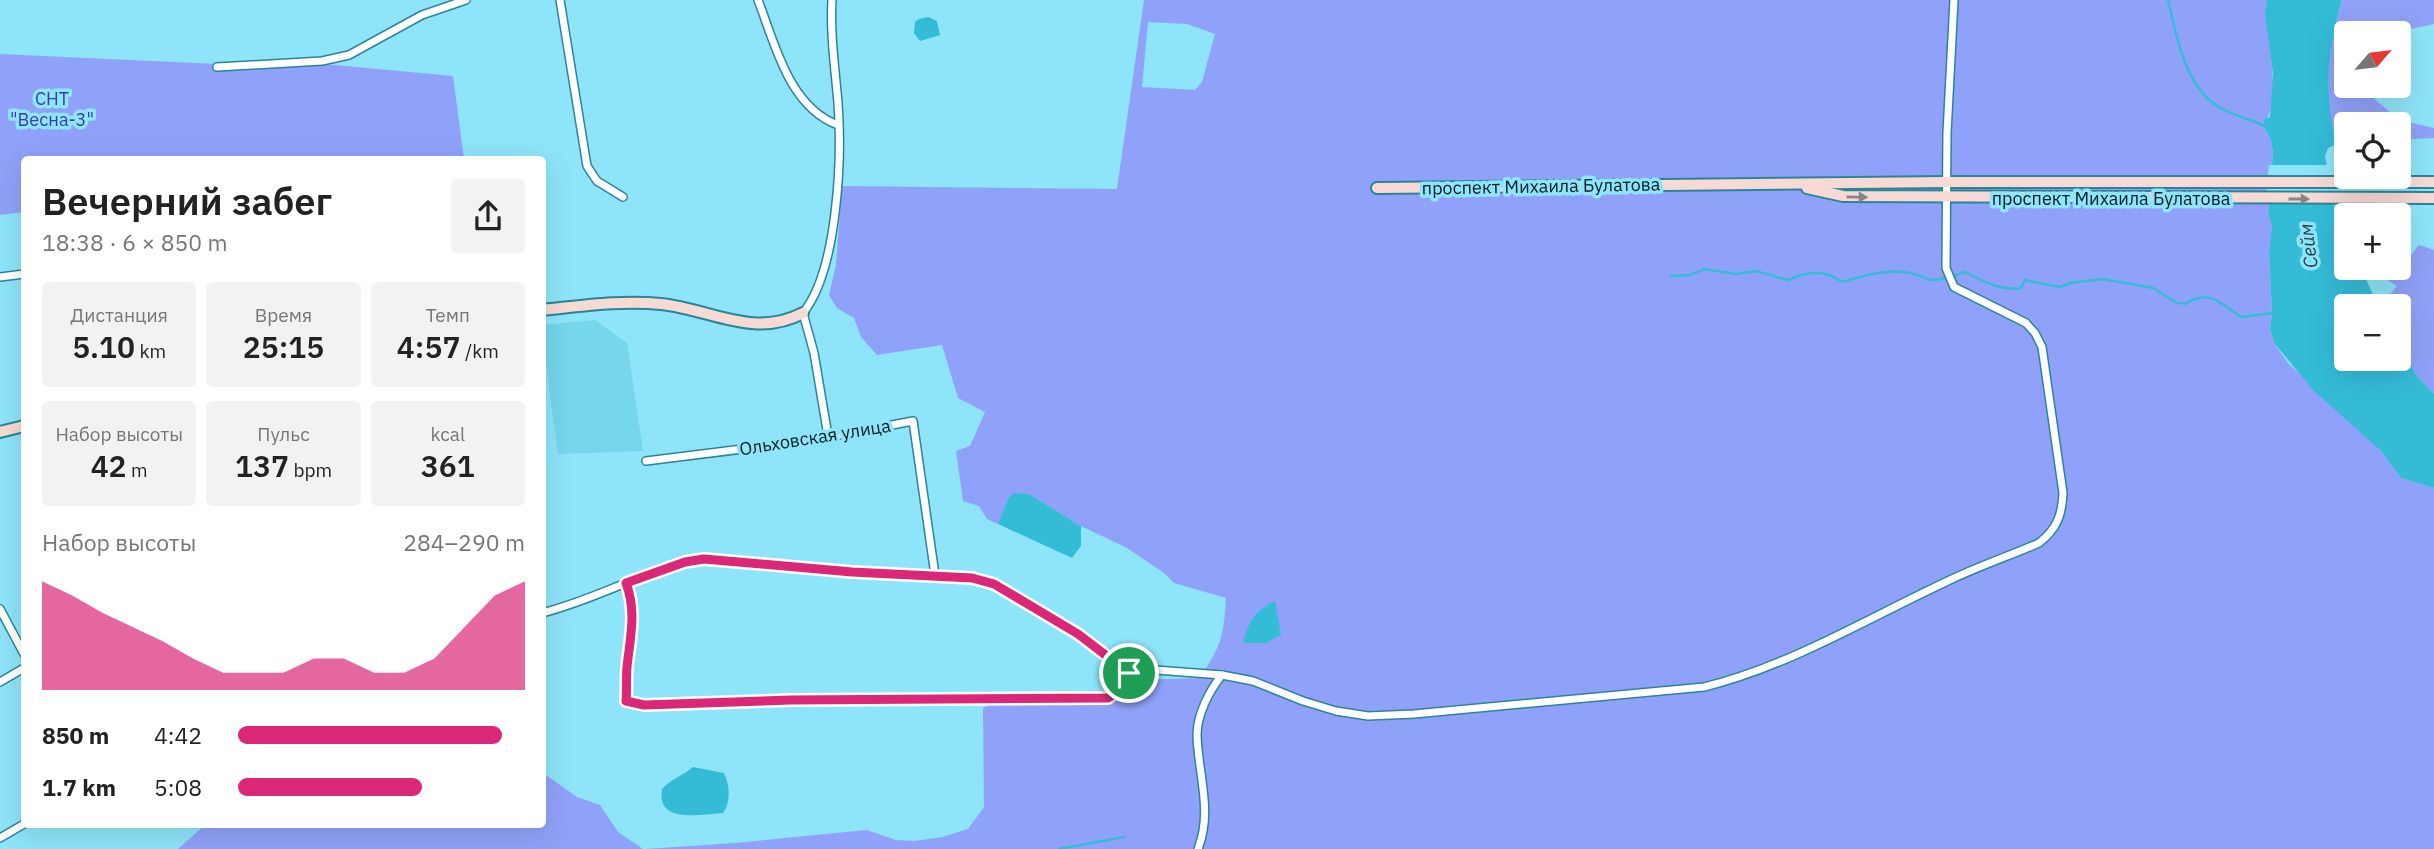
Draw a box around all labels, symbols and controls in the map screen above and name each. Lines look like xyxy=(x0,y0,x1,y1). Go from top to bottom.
north arrow xyxy=(2334,21,2412,98)
map controls xyxy=(2334,21,2411,371)
park label: СНТ "Весна-3" xyxy=(10,87,94,131)
button: locate xyxy=(2334,112,2411,189)
street label: проспект Михаила Булатова xyxy=(1422,172,1661,200)
text: Вечерний забег xyxy=(42,176,332,225)
button: share xyxy=(451,179,525,253)
street label: проспект Михаила Булатова xyxy=(1992,187,2231,210)
one-way arrow xyxy=(1846,191,1868,202)
one-way arrow xyxy=(2289,193,2311,205)
button: + xyxy=(2334,203,2411,280)
water label: Сейм xyxy=(2293,222,2323,270)
text: 18:38 · 6 × 850 m xyxy=(42,227,228,257)
button: − xyxy=(2334,294,2411,371)
text: Дистанция xyxy=(70,303,168,327)
text: Время xyxy=(255,303,312,327)
text: Темп xyxy=(426,303,470,327)
text: 5.10 xyxy=(72,327,135,366)
text: 25:15 xyxy=(243,327,324,366)
text: 4:57 xyxy=(397,327,460,366)
text: km xyxy=(135,339,166,363)
text: /km xyxy=(460,339,499,363)
street label: Ольховская улица xyxy=(738,414,893,460)
text: Набор высоты xyxy=(55,422,183,446)
text: Пульс xyxy=(257,422,310,446)
text: kcal xyxy=(431,422,465,446)
text: 42 xyxy=(91,446,127,485)
text: 137 xyxy=(235,446,289,485)
text: 361 xyxy=(421,446,475,485)
text: m xyxy=(127,458,148,482)
text: bpm xyxy=(289,458,332,482)
text: Набор высоты xyxy=(42,527,196,557)
text: 284–290 m xyxy=(403,527,525,557)
pin xyxy=(1099,643,1159,703)
icon: arrive xyxy=(1110,654,1148,692)
text: 850 m xyxy=(42,720,109,750)
text: 4:42 xyxy=(154,720,202,750)
text: 1.7 km xyxy=(42,772,116,802)
text: 5:08 xyxy=(154,772,202,802)

